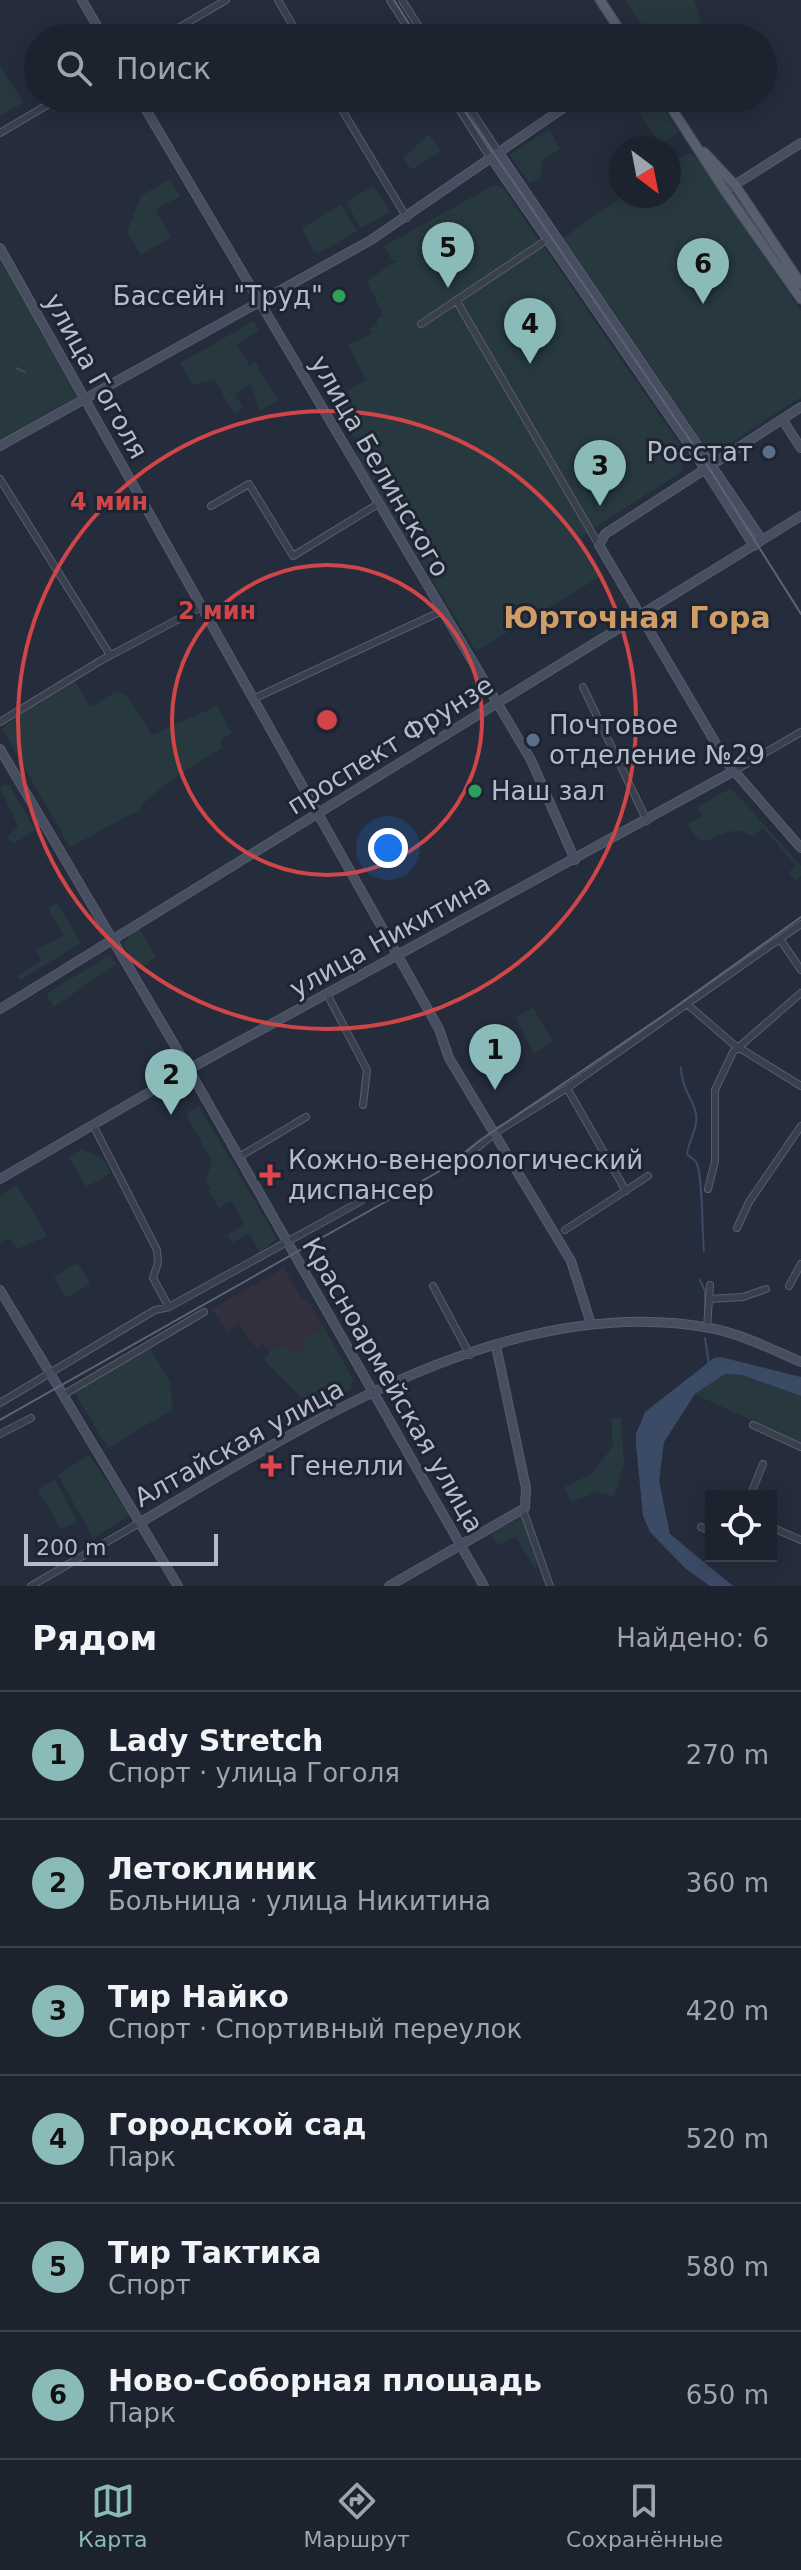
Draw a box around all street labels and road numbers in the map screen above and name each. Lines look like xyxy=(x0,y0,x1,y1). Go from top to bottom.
street label: улица Гоголя xyxy=(38,288,154,464)
street label: улица Белинского xyxy=(304,350,456,582)
street label: проспект Фрунзе xyxy=(282,670,498,820)
street label: улица Никитина xyxy=(284,868,496,1004)
street label: Красноармейская улица xyxy=(296,1232,490,1538)
street label: Алтайская улица xyxy=(129,1373,349,1513)

